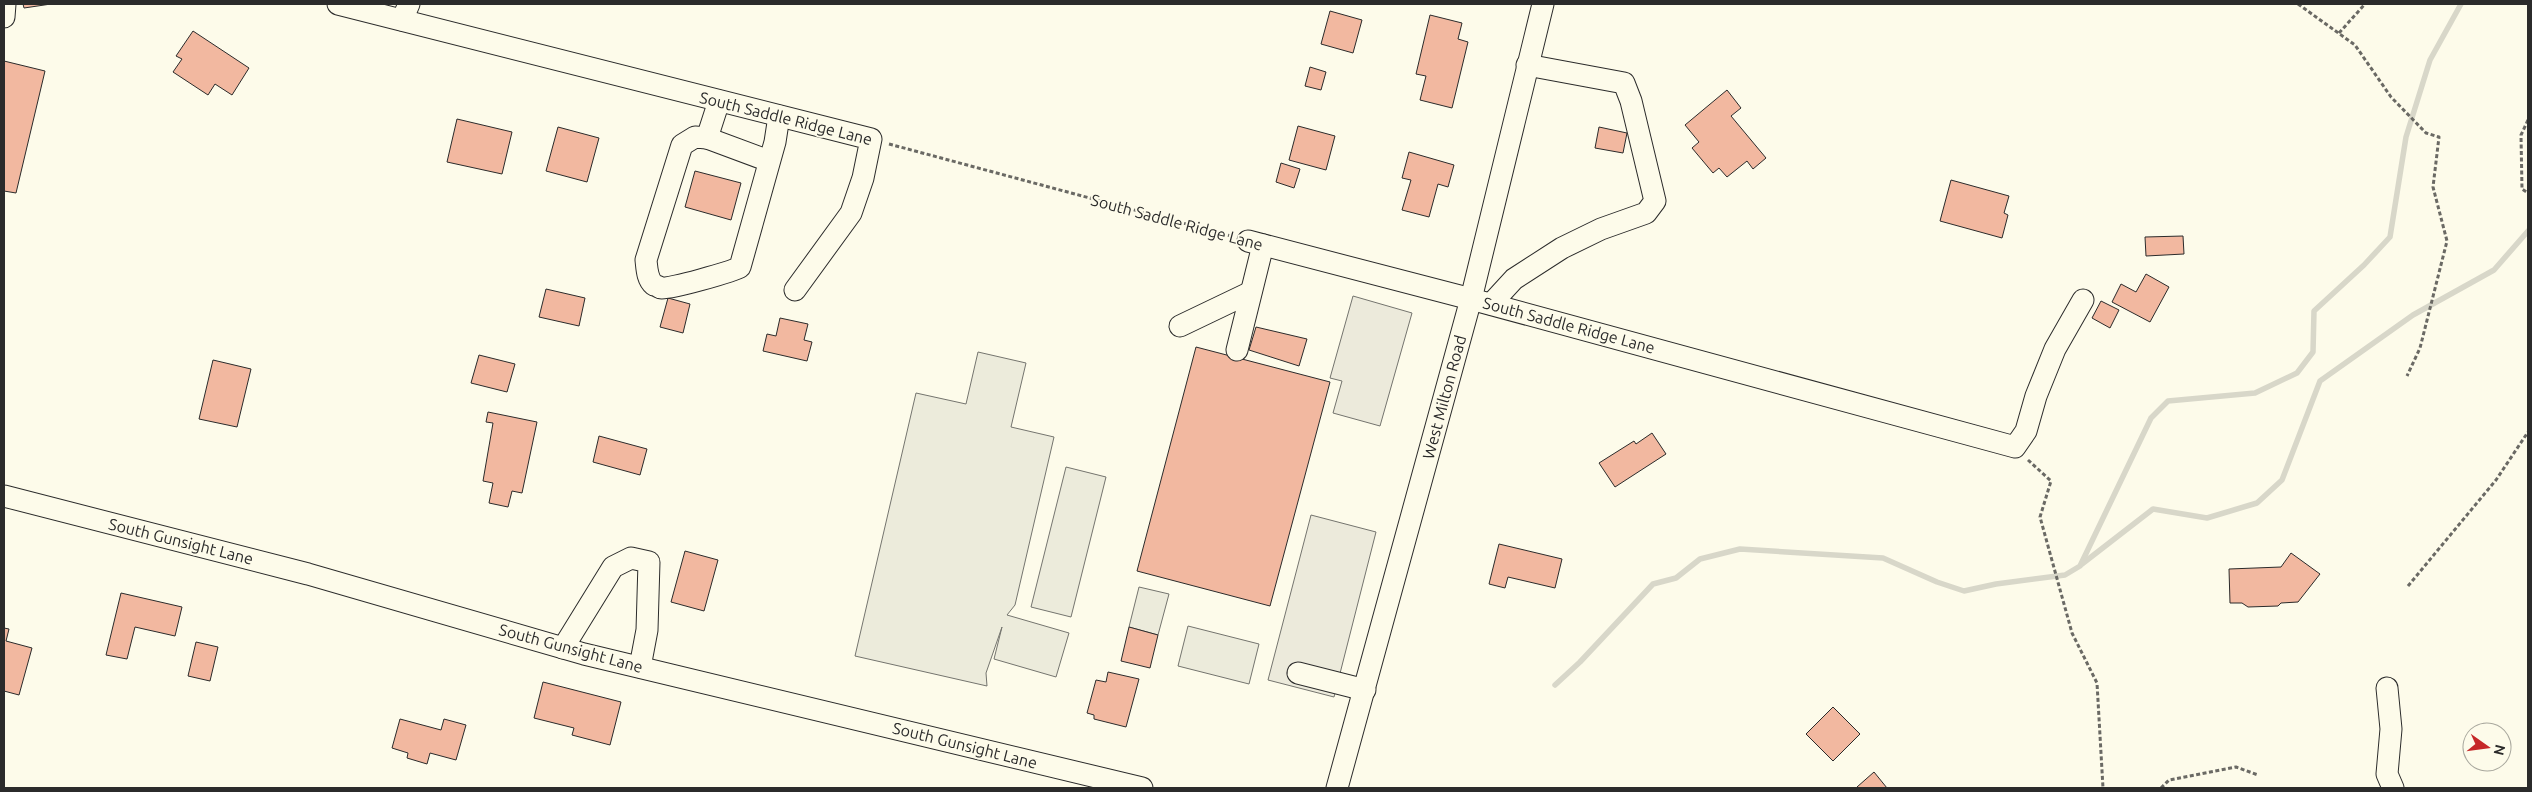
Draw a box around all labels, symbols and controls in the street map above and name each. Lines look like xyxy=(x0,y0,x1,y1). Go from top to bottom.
street label: South Saddle Ridge Lane xyxy=(698,88,874,148)
street label: South Saddle Ridge Lane xyxy=(1089,190,1265,254)
street label: South Saddle Ridge Lane xyxy=(1481,293,1657,357)
street label: West Milton Road xyxy=(1419,333,1469,461)
street label: South Gunsight Lane xyxy=(107,514,255,568)
street label: South Gunsight Lane xyxy=(497,620,645,676)
street label: South Gunsight Lane xyxy=(891,718,1039,772)
north arrow xyxy=(2462,722,2512,772)
text: N xyxy=(2491,743,2509,757)

